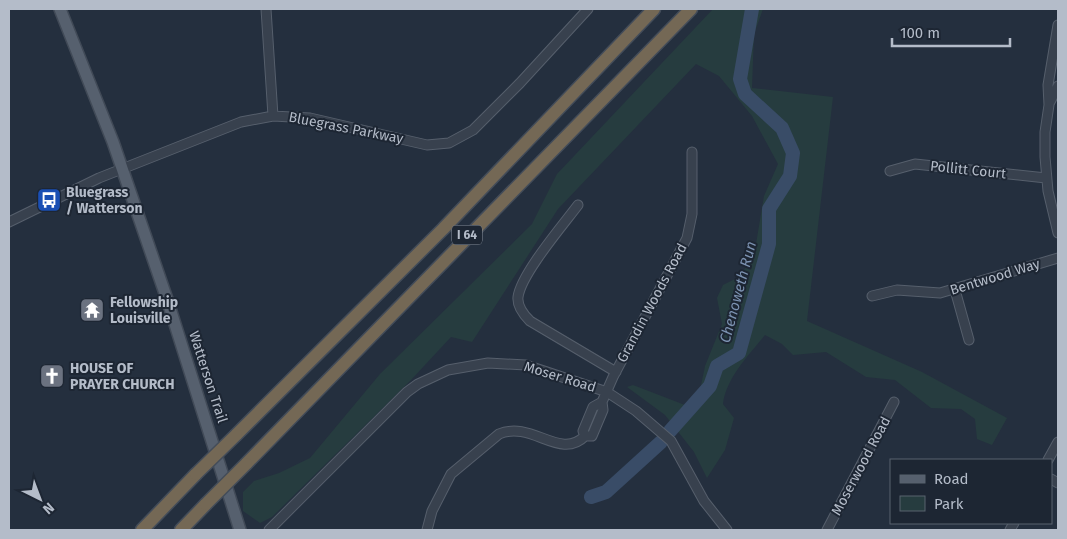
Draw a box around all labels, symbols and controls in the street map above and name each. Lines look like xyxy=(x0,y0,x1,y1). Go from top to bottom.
scale bar xyxy=(892,15,1010,47)
text: 100 m xyxy=(900,24,940,42)
street label: Bluegrass Parkway xyxy=(287,109,405,147)
street label: Pollitt Court xyxy=(929,158,1008,183)
place label: Bluegrass / Watterson xyxy=(66,184,142,217)
bus stop icon: Bluegrass / Watterson xyxy=(36,187,62,213)
road number: I 64 xyxy=(452,226,482,244)
water label: Chenoweth Run xyxy=(716,239,760,345)
street label: Grandin Woods Road xyxy=(613,241,691,365)
street label: Bentwood Way xyxy=(948,255,1042,299)
place label: Fellowship Louisville xyxy=(110,294,178,327)
temple icon: Fellowship Louisville xyxy=(79,297,105,323)
street label: Watterson Trail xyxy=(185,329,231,425)
street label: Moser Road xyxy=(522,358,598,396)
place label: HOUSE OF PRAYER CHURCH xyxy=(70,360,174,393)
church icon: HOUSE OF PRAYER CHURCH xyxy=(39,363,65,389)
street label: Moserwood Road xyxy=(828,414,894,518)
legend xyxy=(890,459,1052,524)
text: Road xyxy=(934,470,969,488)
north arrow xyxy=(15,474,65,524)
text: Park xyxy=(934,495,964,513)
text: N xyxy=(39,499,58,518)

